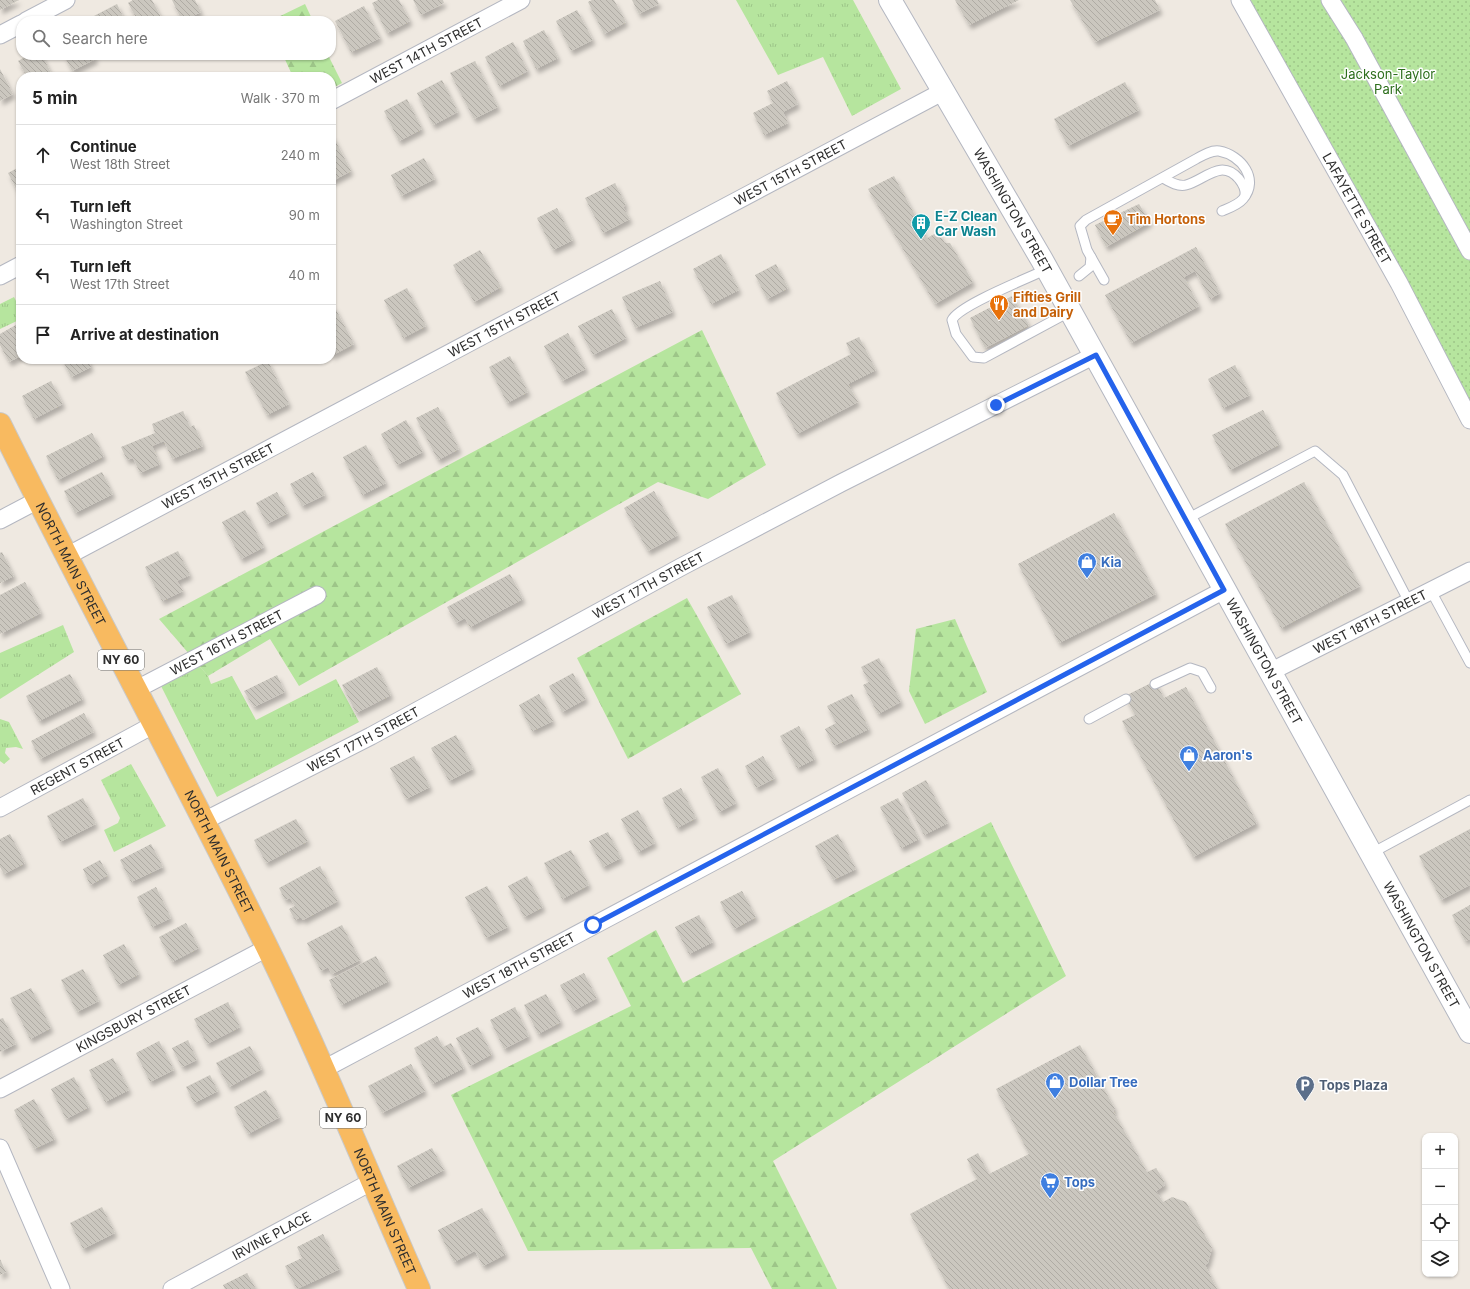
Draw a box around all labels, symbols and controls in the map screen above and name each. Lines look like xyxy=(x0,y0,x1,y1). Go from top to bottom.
street label: WEST 14TH STREET xyxy=(367,14,486,87)
search box xyxy=(16,16,336,60)
icon: search xyxy=(30,27,52,49)
text: Search here xyxy=(62,29,148,48)
park label: Jackson-Taylor Park xyxy=(1341,66,1435,97)
text: 5 min xyxy=(32,88,78,108)
text: Walk · 370 m xyxy=(241,90,320,106)
street label: WEST 15TH STREET xyxy=(732,136,850,209)
text: Continue xyxy=(70,137,137,156)
icon: ahead xyxy=(32,144,54,166)
street label: WASHINGTON STREET xyxy=(970,145,1056,276)
text: 240 m xyxy=(281,147,320,163)
street label: LAFAYETTE STREET xyxy=(1319,150,1395,267)
text: West 18th Street xyxy=(70,156,170,172)
text: Turn left xyxy=(70,197,131,216)
icon: left xyxy=(32,204,54,226)
text: 90 m xyxy=(289,207,320,223)
place label: E-Z Clean Car Wash xyxy=(935,208,997,239)
cafe icon: Tim Hortons xyxy=(1102,208,1124,236)
place label: Tim Hortons xyxy=(1127,211,1205,227)
building icon: E-Z Clean Car Wash xyxy=(910,212,932,240)
text: Washington Street xyxy=(70,216,183,232)
text: Turn left xyxy=(70,257,131,276)
icon: left xyxy=(32,264,54,286)
text: 40 m xyxy=(288,267,320,283)
text: West 17th Street xyxy=(70,276,169,292)
street label: WEST 15TH STREET xyxy=(445,288,563,360)
place label: Fifties Grill and Dairy xyxy=(1013,289,1081,320)
restaurant icon: Fifties Grill and Dairy xyxy=(988,293,1010,321)
icon: arrive xyxy=(32,324,54,346)
text: Arrive at destination xyxy=(70,325,219,344)
route end xyxy=(987,396,1005,414)
street label: WEST 15TH STREET xyxy=(159,439,277,512)
street label: NORTH MAIN STREET xyxy=(33,500,109,628)
street label: WEST 17TH STREET xyxy=(590,548,707,622)
shop icon: Kia xyxy=(1076,551,1098,579)
place label: Kia xyxy=(1101,554,1122,570)
street label: WEST 18TH STREET xyxy=(1310,586,1430,657)
street label: WASHINGTON STREET xyxy=(1223,595,1306,727)
street label: WEST 16TH STREET xyxy=(167,606,286,678)
road number: NY 60 xyxy=(98,650,144,670)
street label: WEST 17TH STREET xyxy=(304,703,422,775)
street label: REGENT STREET xyxy=(27,734,127,798)
shop icon: Aaron's xyxy=(1178,744,1200,772)
place label: Aaron's xyxy=(1203,747,1253,763)
street label: NORTH MAIN STREET xyxy=(181,787,257,917)
street label: WASHINGTON STREET xyxy=(1380,879,1463,1011)
route start xyxy=(584,916,602,934)
street label: WEST 18TH STREET xyxy=(460,929,578,1002)
street label: KINGSBURY STREET xyxy=(73,982,194,1055)
shop icon: Dollar Tree xyxy=(1044,1071,1066,1099)
place label: Dollar Tree xyxy=(1069,1074,1138,1090)
parking icon: Tops Plaza xyxy=(1294,1074,1316,1102)
place label: Tops Plaza xyxy=(1319,1077,1388,1093)
road number: NY 60 xyxy=(320,1108,366,1128)
map controls xyxy=(1422,1133,1458,1277)
button: + xyxy=(1422,1133,1458,1169)
street label: NORTH MAIN STREET xyxy=(351,1146,420,1277)
button: − xyxy=(1422,1169,1458,1205)
supermarket icon: Tops xyxy=(1039,1171,1061,1199)
place label: Tops xyxy=(1064,1174,1095,1190)
button: locate xyxy=(1422,1205,1458,1241)
street label: IRVINE PLACE xyxy=(229,1208,314,1263)
button: layers xyxy=(1422,1241,1458,1277)

